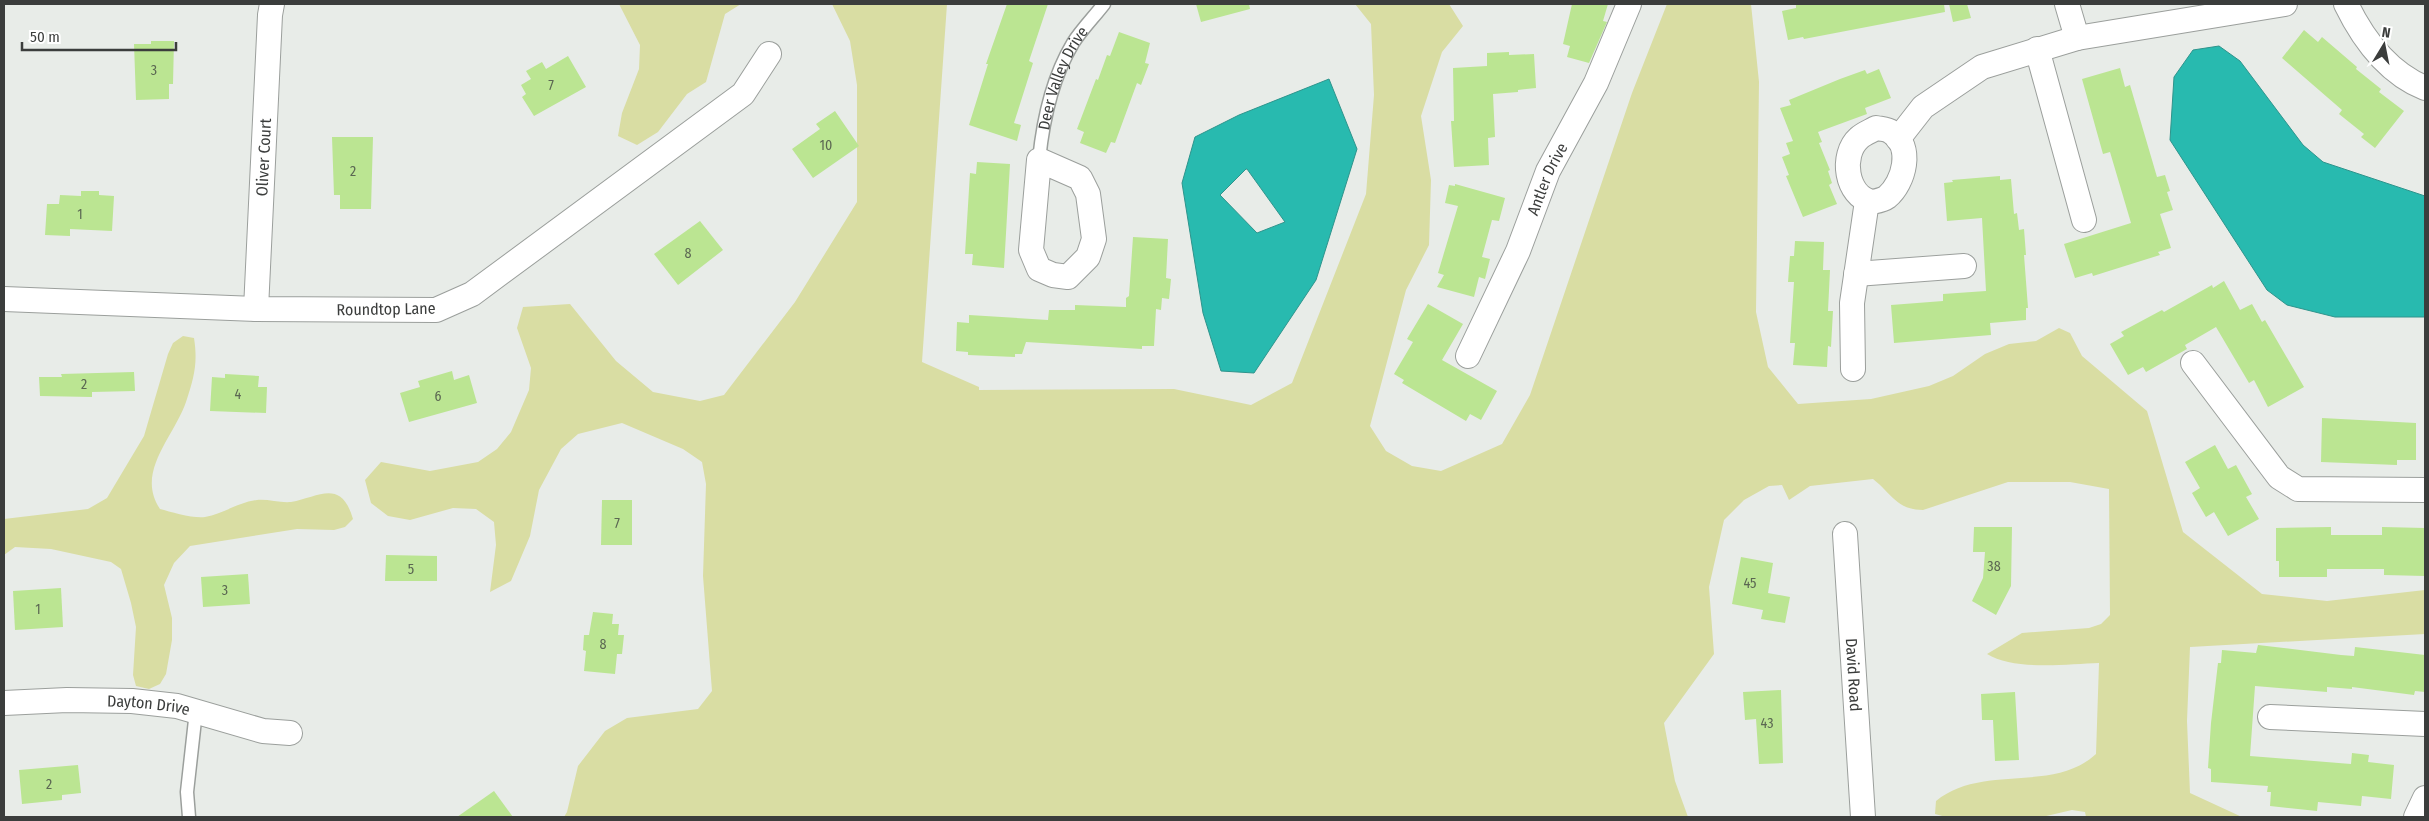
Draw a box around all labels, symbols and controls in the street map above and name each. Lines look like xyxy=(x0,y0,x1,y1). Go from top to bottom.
scale bar xyxy=(22,20,176,52)
north arrow xyxy=(2359,20,2409,70)
street label: Deer Valley Drive xyxy=(1034,22,1092,131)
text: N xyxy=(2381,24,2392,42)
text: 50 m xyxy=(30,28,60,46)
house number: 3 xyxy=(151,62,157,79)
house number: 7 xyxy=(548,77,554,94)
street label: Oliver Court xyxy=(252,117,275,197)
house number: 10 xyxy=(820,137,832,154)
street label: Antler Drive xyxy=(1523,139,1571,218)
house number: 2 xyxy=(350,163,356,180)
house number: 1 xyxy=(77,206,83,223)
house number: 8 xyxy=(685,245,692,262)
street label: Roundtop Lane xyxy=(336,299,436,319)
house number: 2 xyxy=(81,376,87,393)
house number: 4 xyxy=(235,386,242,403)
house number: 6 xyxy=(435,388,442,405)
house number: 7 xyxy=(614,515,620,532)
house number: 38 xyxy=(1987,558,2001,575)
house number: 5 xyxy=(408,561,414,578)
house number: 45 xyxy=(1743,575,1757,592)
house number: 3 xyxy=(222,582,228,599)
house number: 1 xyxy=(35,601,41,618)
house number: 8 xyxy=(600,636,607,653)
street label: David Road xyxy=(1842,637,1866,712)
street label: Dayton Drive xyxy=(107,691,193,719)
house number: 43 xyxy=(1761,715,1773,732)
house number: 2 xyxy=(46,776,52,793)

